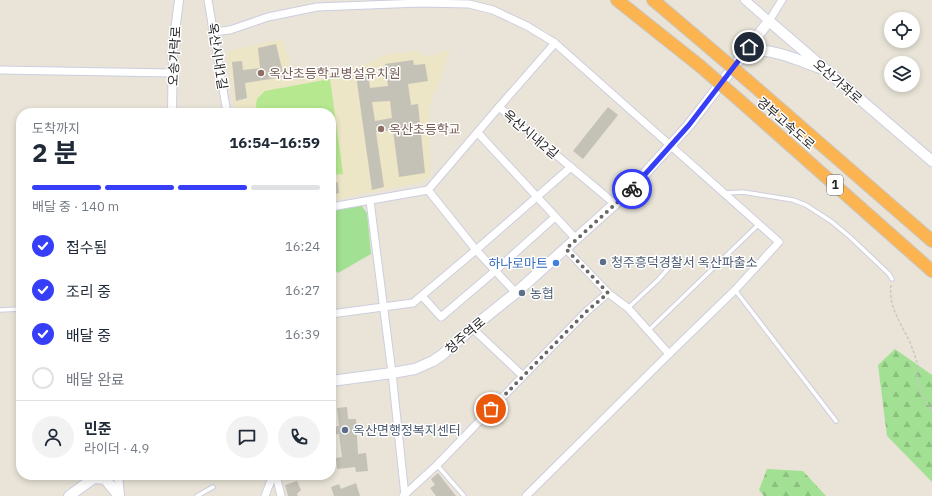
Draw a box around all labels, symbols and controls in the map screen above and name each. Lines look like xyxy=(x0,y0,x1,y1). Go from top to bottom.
map controls xyxy=(884,12,920,92)
button: locate xyxy=(884,12,920,48)
street label: 옥산시내1길 xyxy=(204,21,231,91)
street label: 오송가락로 xyxy=(164,26,185,86)
pin xyxy=(732,30,766,64)
icon: home xyxy=(738,36,760,58)
street label: 오산가좌로 xyxy=(810,55,866,107)
button: layers xyxy=(884,56,920,92)
place label: 옥산초등학교병설유치원 xyxy=(269,65,401,82)
marker: 옥산초등학교병설유치원 xyxy=(256,68,266,78)
street label: 경부고속도로 xyxy=(753,93,818,153)
street label: 옥산시내2길 xyxy=(499,106,562,163)
text: 도착까지 xyxy=(32,120,80,137)
place label: 옥산초등학교 xyxy=(389,121,461,138)
marker: 옥산초등학교 xyxy=(376,124,386,134)
text: 16:54–16:59 xyxy=(229,133,320,152)
text: 2 분 xyxy=(32,135,78,169)
courier xyxy=(612,169,652,209)
road number: 1 xyxy=(827,175,843,195)
icon: bike xyxy=(621,178,643,200)
text: 배달 중 · 140 m xyxy=(32,198,119,215)
icon: check xyxy=(32,235,54,257)
text: 접수됨 xyxy=(66,238,107,257)
text: 16:24 xyxy=(285,238,320,255)
place label: 청주흥덕경찰서 옥산파출소 xyxy=(611,254,758,271)
place label: 하나로마트 xyxy=(488,255,548,272)
marker: 청주흥덕경찰서 옥산파출소 xyxy=(598,257,608,267)
marker: 하나로마트 xyxy=(551,258,561,268)
icon: check xyxy=(32,279,54,301)
text: 조리 중 xyxy=(66,282,111,301)
text: 16:27 xyxy=(285,282,320,299)
place label: 농협 xyxy=(530,285,554,302)
marker: 농협 xyxy=(517,288,527,298)
street label: 청주역로 xyxy=(442,313,489,357)
icon: check xyxy=(32,323,54,345)
text: 배달 중 xyxy=(66,326,111,345)
text: 16:39 xyxy=(285,326,320,343)
text: 배달 완료 xyxy=(66,370,125,389)
pin xyxy=(474,392,508,426)
icon: bag xyxy=(480,398,502,420)
button: person xyxy=(32,416,74,458)
button: chat xyxy=(226,416,268,458)
button: phone xyxy=(278,416,320,458)
text: 민준 xyxy=(84,419,112,438)
place label: 옥산면행정복지센터 xyxy=(353,422,461,439)
marker: 옥산면행정복지센터 xyxy=(340,425,350,435)
text: 라이더 · 4.9 xyxy=(84,440,149,457)

